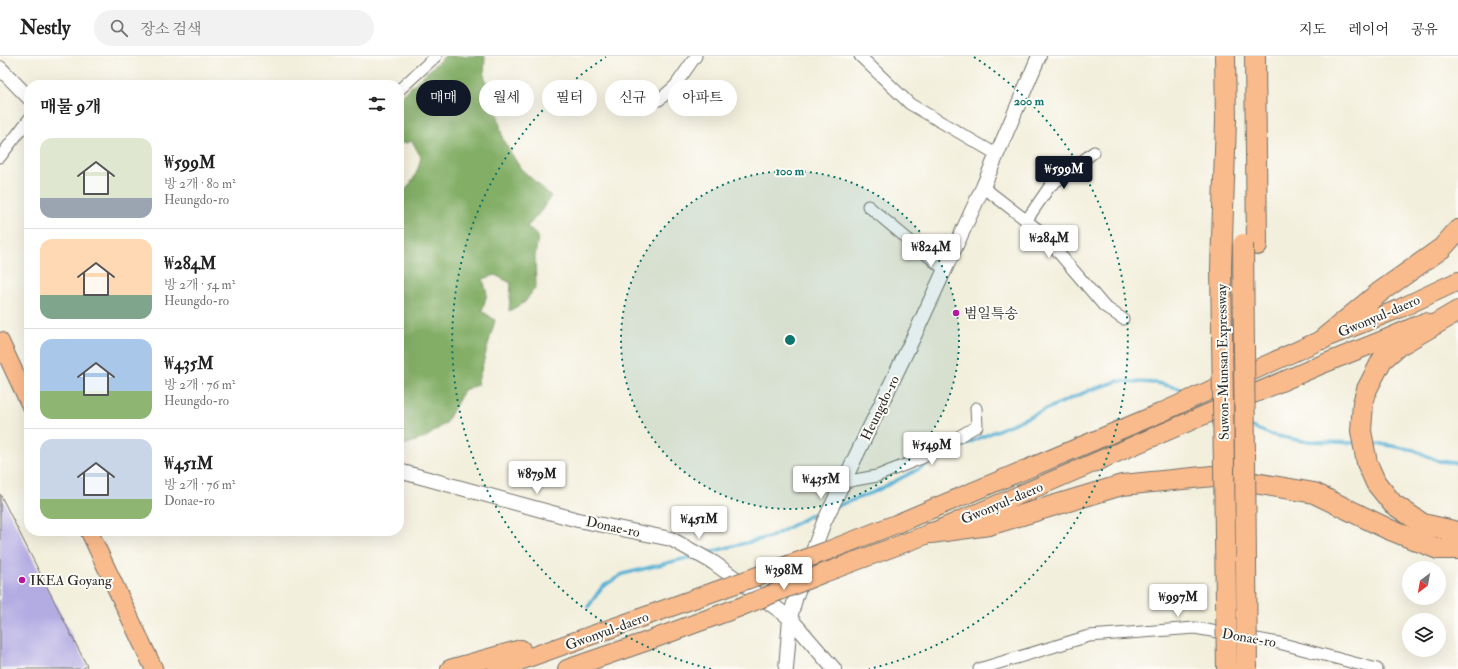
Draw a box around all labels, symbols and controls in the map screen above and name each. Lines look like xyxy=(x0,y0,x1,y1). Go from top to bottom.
search box xyxy=(94,10,374,46)
text: Nestly xyxy=(20,16,70,40)
icon: search xyxy=(108,17,130,39)
text: 장소 검색 xyxy=(140,20,202,39)
text: 지도 xyxy=(1299,21,1326,38)
text: 레이어 xyxy=(1348,21,1389,38)
text: 공유 xyxy=(1411,21,1438,38)
chip: 매매 xyxy=(416,80,471,116)
chip: 월세 xyxy=(479,80,534,116)
chip: 필터 xyxy=(542,80,597,116)
chip: 신규 xyxy=(605,80,660,116)
chip: 아파트 xyxy=(668,80,737,116)
icon: filters xyxy=(366,93,388,115)
text: 200 m xyxy=(1014,94,1045,109)
text: 매물 9개 xyxy=(40,96,102,117)
text: ₩599M xyxy=(164,152,215,173)
icon: home xyxy=(72,154,120,202)
pin: ₩599M xyxy=(1036,156,1092,190)
text: ₩599M xyxy=(1044,161,1084,177)
text: 100 m xyxy=(776,164,805,179)
text: 방 2개 · 80 m² xyxy=(164,176,236,192)
text: Heungdo-ro xyxy=(164,192,229,208)
pin: ₩284M xyxy=(1021,225,1077,259)
text: ₩284M xyxy=(1029,230,1069,246)
pin: ₩824M xyxy=(903,234,959,268)
text: ₩824M xyxy=(911,239,951,255)
text: ₩284M xyxy=(164,253,216,274)
icon: home xyxy=(72,255,120,303)
text: 방 2개 · 54 m² xyxy=(164,277,235,293)
street label: Suwon-Munsan Expressway xyxy=(1213,283,1234,440)
street label: Gwonyul-daero xyxy=(1335,291,1423,342)
text: Heungdo-ro xyxy=(164,293,229,309)
place label: 범일특송 xyxy=(964,305,1019,322)
marker: 범일특송 xyxy=(951,308,961,318)
centre of rings xyxy=(783,333,797,347)
text: ₩435M xyxy=(164,353,214,374)
icon: home xyxy=(72,355,120,403)
street label: Heungdo-ro xyxy=(857,373,903,443)
text: 방 2개 · 76 m² xyxy=(164,377,235,393)
text: Heungdo-ro xyxy=(164,393,229,409)
pin: ₩549M xyxy=(904,432,960,466)
text: ₩549M xyxy=(912,437,952,453)
text: ₩451M xyxy=(164,453,213,474)
icon: home xyxy=(72,455,120,503)
pin: ₩879M xyxy=(509,461,565,495)
text: ₩879M xyxy=(518,466,556,482)
pin: ₩435M xyxy=(793,466,849,500)
text: ₩435M xyxy=(802,471,840,487)
text: 방 2개 · 76 m² xyxy=(164,477,235,493)
street label: Gwonyul-daero xyxy=(958,478,1046,529)
text: Donae-ro xyxy=(164,493,215,509)
pin: ₩451M xyxy=(671,506,727,540)
text: ₩451M xyxy=(680,511,718,527)
street label: Donae-ro xyxy=(584,513,642,541)
pin: ₩398M xyxy=(756,557,812,591)
north arrow xyxy=(1402,561,1446,605)
map controls xyxy=(1402,561,1446,657)
text: ₩398M xyxy=(765,562,803,578)
place label: IKEA Goyang xyxy=(30,572,113,590)
marker: IKEA Goyang xyxy=(17,575,27,585)
pin: ₩997M xyxy=(1150,584,1206,618)
text: ₩997M xyxy=(1158,589,1198,605)
street label: Gwonyul-daero xyxy=(563,608,652,655)
button: layers xyxy=(1402,613,1446,657)
street label: Donae-ro xyxy=(1221,625,1278,651)

